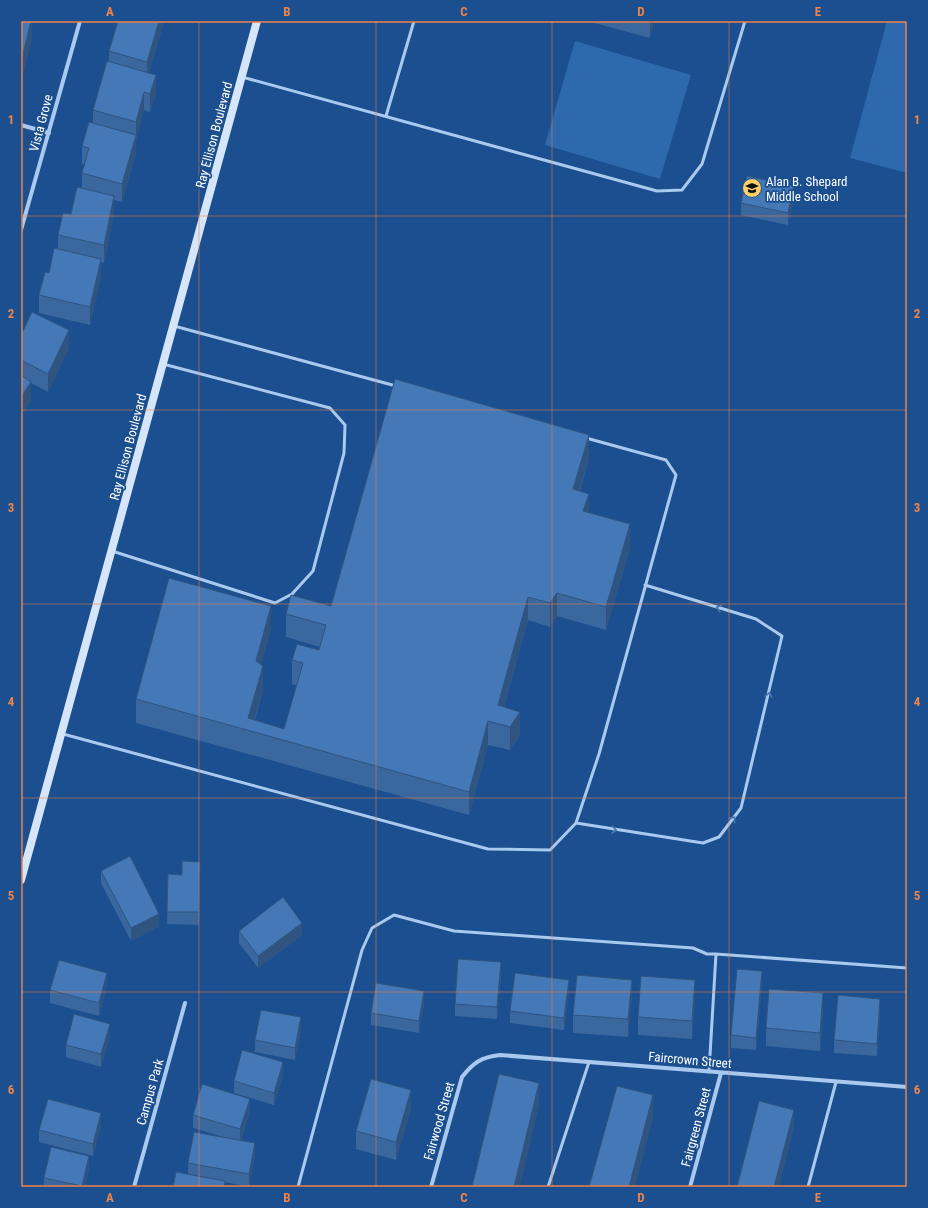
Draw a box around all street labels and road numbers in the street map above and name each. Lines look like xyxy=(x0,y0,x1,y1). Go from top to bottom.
street label: Ray Ellison Boulevard xyxy=(193,80,235,190)
street label: Vista Grove xyxy=(26,93,56,153)
street label: Ray Ellison Boulevard xyxy=(107,392,149,502)
street label: Faircrown Street xyxy=(648,1049,732,1071)
street label: Campus Park xyxy=(133,1057,167,1127)
street label: Fairwood Street xyxy=(421,1080,457,1162)
street label: Fairgreen Street xyxy=(678,1086,714,1168)

